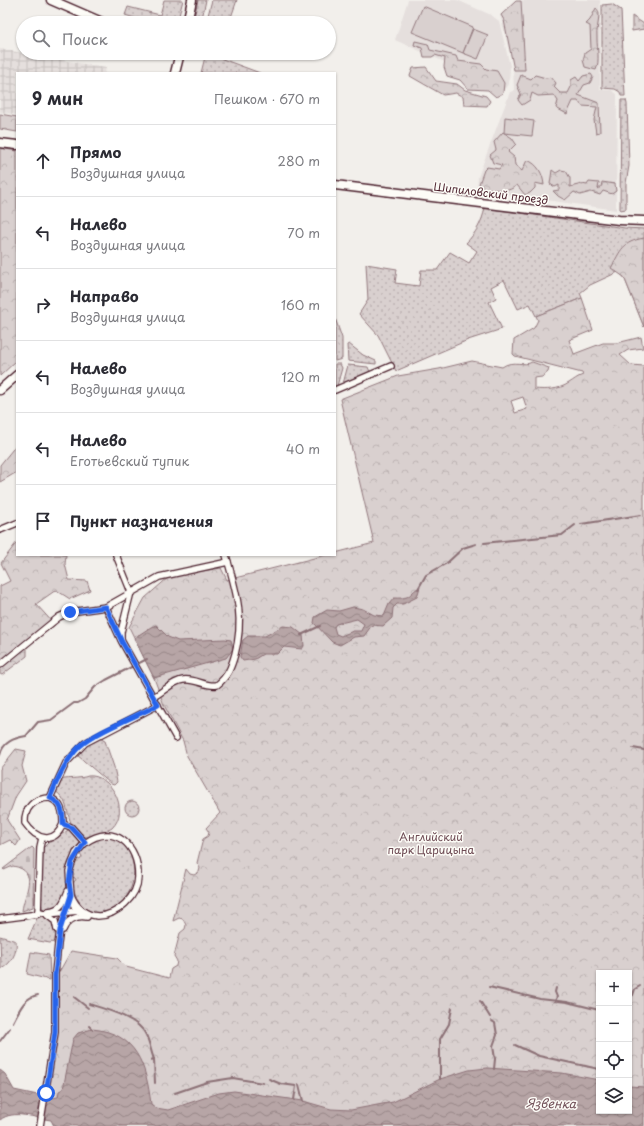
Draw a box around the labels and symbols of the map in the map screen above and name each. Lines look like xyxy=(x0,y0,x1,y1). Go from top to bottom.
street label: Шипиловский проезд xyxy=(433,178,549,208)
route end xyxy=(61,603,79,621)
park label: Английский парк Царицына xyxy=(388,828,475,858)
route start xyxy=(37,1084,55,1102)
water label: Язвенка xyxy=(526,1094,577,1112)

